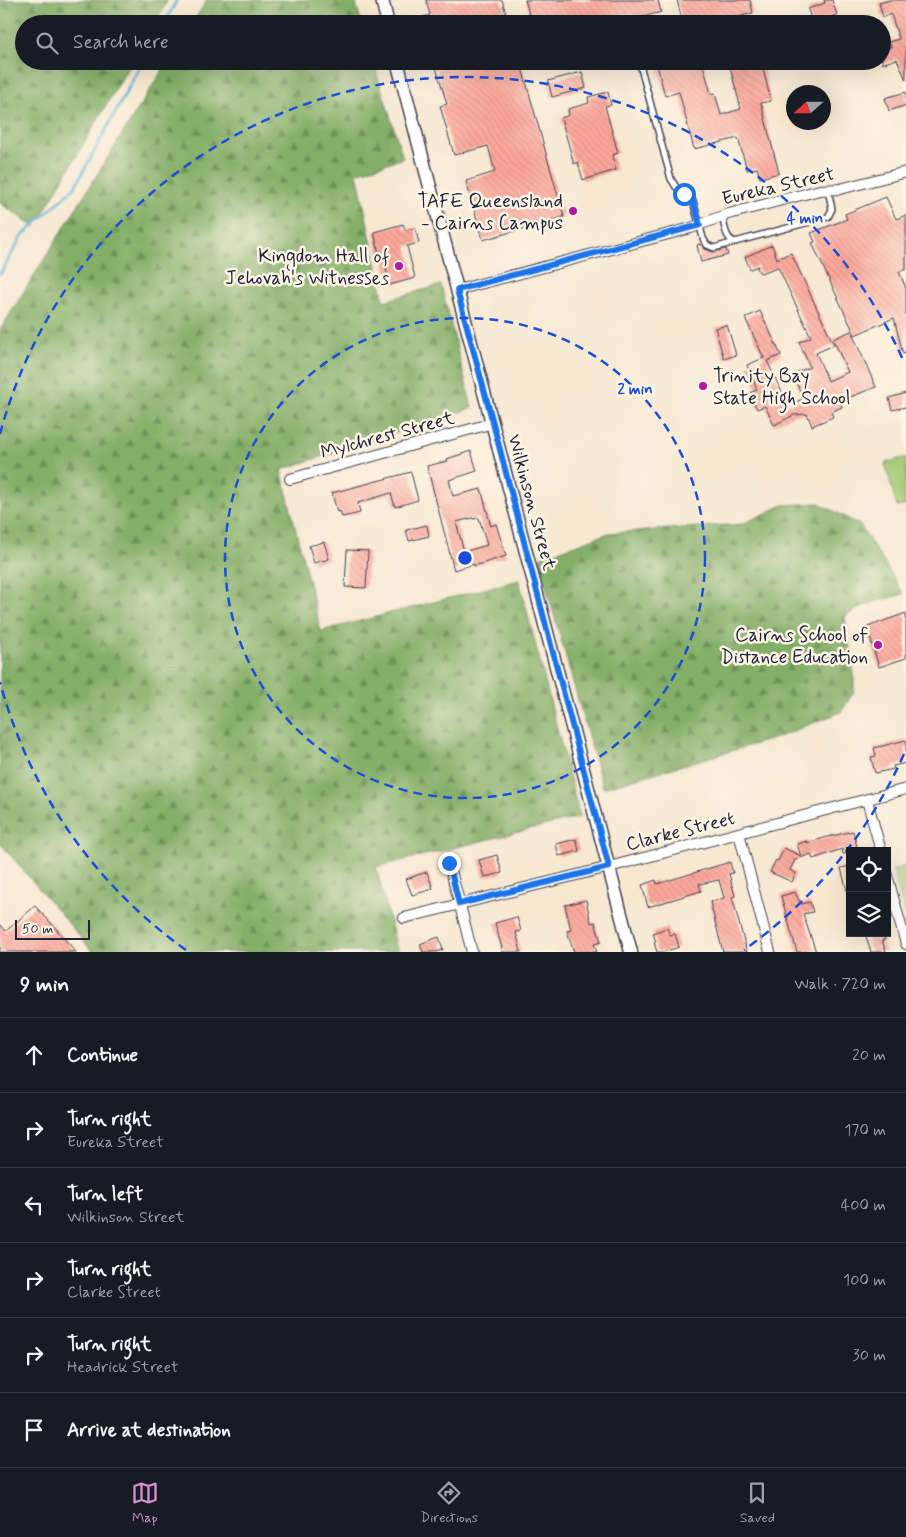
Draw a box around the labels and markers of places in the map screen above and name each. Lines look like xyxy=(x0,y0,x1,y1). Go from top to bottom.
place label: TAFE Queensland - Cairns Campus xyxy=(418,189,563,236)
marker: TAFE Queensland - Cairns Campus xyxy=(567,205,579,217)
place label: Kingdom Hall of Jehovah's Witnesses xyxy=(225,244,390,291)
marker: Kingdom Hall of Jehovah's Witnesses xyxy=(393,260,405,272)
place label: Trinity Bay State High School xyxy=(713,364,851,414)
marker: Trinity Bay State High School xyxy=(697,380,709,392)
centre of rings xyxy=(456,549,474,567)
place label: Cairns School of Distance Education xyxy=(721,623,868,670)
marker: Cairns School of Distance Education xyxy=(872,639,884,651)

